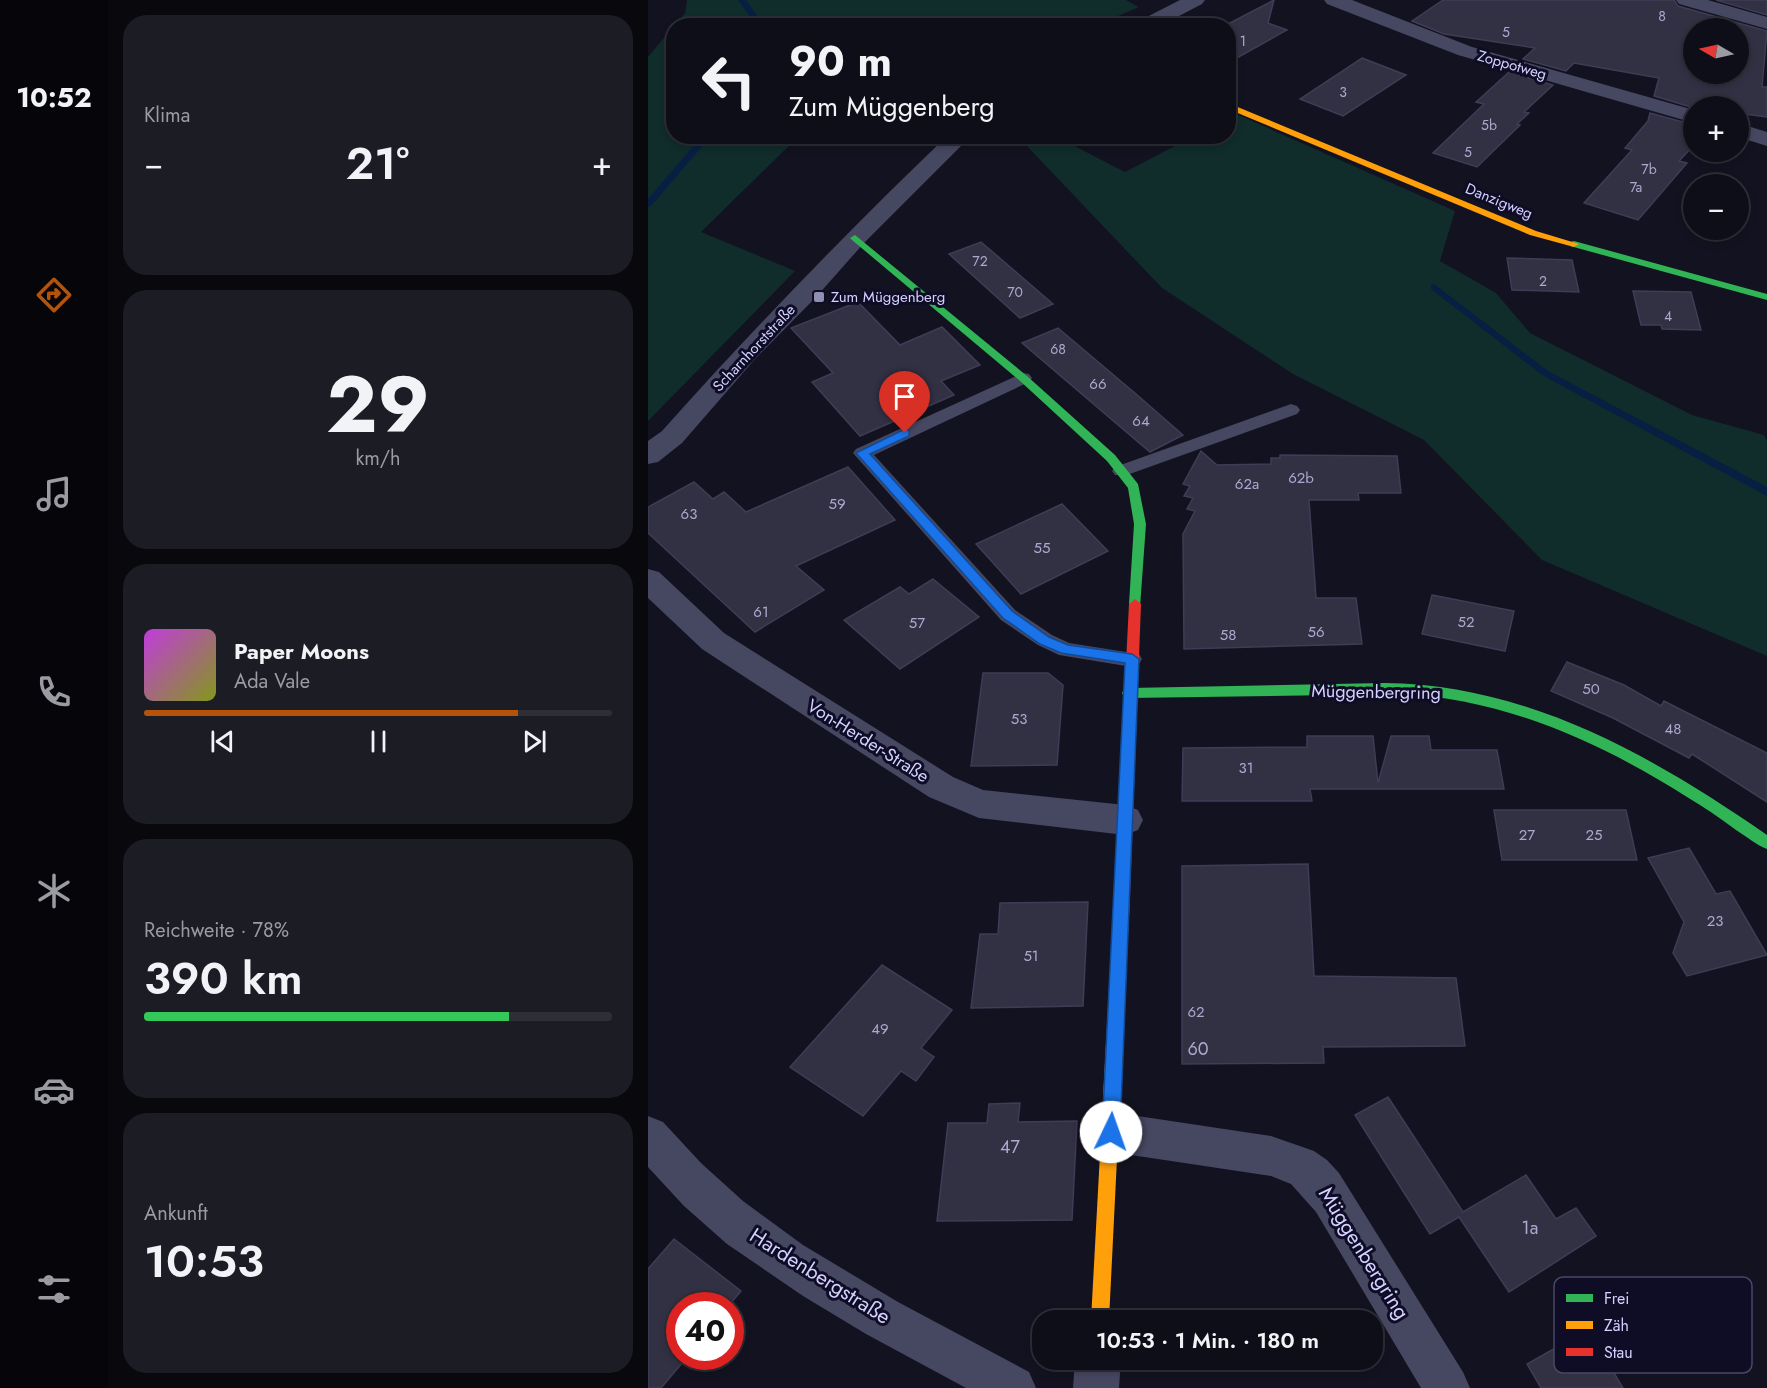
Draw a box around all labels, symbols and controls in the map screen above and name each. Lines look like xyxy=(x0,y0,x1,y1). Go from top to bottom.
house number: 8 xyxy=(1658,6,1666,26)
north arrow xyxy=(1683,18,1749,84)
map controls xyxy=(1683,18,1749,240)
house number: 5 xyxy=(1502,22,1510,42)
text: 90 m xyxy=(789,31,892,92)
house number: 1 xyxy=(1240,31,1246,51)
icon: left xyxy=(690,42,768,120)
street label: Zoppotweg xyxy=(1475,45,1549,85)
text: 10:52 xyxy=(16,78,92,117)
house number: 3 xyxy=(1339,82,1347,102)
text: Zum Müggenberg xyxy=(789,87,995,126)
button: + xyxy=(1683,96,1749,162)
text: Klima xyxy=(144,101,190,130)
house number: 5b xyxy=(1481,115,1497,135)
text: 21° xyxy=(346,131,409,196)
text: − xyxy=(144,140,163,187)
text: + xyxy=(592,140,612,187)
house number: 5 xyxy=(1464,142,1472,162)
house number: 7b xyxy=(1641,159,1657,179)
button: − xyxy=(1683,174,1749,240)
house number: 7a xyxy=(1630,177,1642,197)
street label: Danzigweg xyxy=(1462,178,1536,224)
house number: 72 xyxy=(972,251,988,271)
house number: 2 xyxy=(1539,271,1547,291)
icon: directions xyxy=(33,274,75,316)
house number: 70 xyxy=(1007,282,1023,302)
place label: Zum Müggenberg xyxy=(831,286,945,308)
marker: Zum Müggenberg xyxy=(812,290,826,304)
street label: Scharnhorststraße xyxy=(708,299,801,397)
house number: 4 xyxy=(1664,306,1672,326)
house number: 68 xyxy=(1050,339,1066,359)
text: 29 xyxy=(326,349,430,461)
pin xyxy=(879,371,930,433)
house number: 66 xyxy=(1089,373,1107,395)
icon: arrive xyxy=(888,380,921,413)
house number: 64 xyxy=(1132,410,1150,432)
text: km/h xyxy=(355,444,401,473)
house number: 62b xyxy=(1288,467,1314,489)
icon: music xyxy=(33,473,75,515)
house number: 62a xyxy=(1235,473,1259,495)
house number: 59 xyxy=(828,493,846,515)
house number: 63 xyxy=(681,503,697,525)
house number: 55 xyxy=(1034,537,1050,559)
house number: 61 xyxy=(753,601,769,623)
house number: 52 xyxy=(1458,611,1475,633)
house number: 57 xyxy=(909,612,925,634)
house number: 56 xyxy=(1307,621,1325,643)
house number: 58 xyxy=(1220,624,1236,646)
text: Paper Moons xyxy=(234,635,369,667)
text: Ada Vale xyxy=(234,667,310,696)
icon: phone xyxy=(33,671,75,713)
street label: Müggenbergring xyxy=(1311,678,1441,706)
house number: 50 xyxy=(1582,678,1600,700)
street label: Von-Herder-Straße xyxy=(802,693,934,789)
house number: 53 xyxy=(1011,708,1027,730)
house number: 48 xyxy=(1665,718,1681,740)
icon: previous xyxy=(206,725,239,758)
icon: pause xyxy=(362,725,395,758)
icon: next xyxy=(518,725,551,758)
house number: 31 xyxy=(1239,757,1253,779)
house number: 27 xyxy=(1519,824,1535,846)
house number: 25 xyxy=(1586,824,1603,846)
icon: climate xyxy=(33,870,75,912)
house number: 23 xyxy=(1707,910,1723,932)
text: Reichweite · 78% xyxy=(144,916,289,945)
house number: 51 xyxy=(1023,945,1039,967)
text: 390 km xyxy=(144,946,303,1011)
house number: 62 xyxy=(1187,1001,1205,1023)
house number: 49 xyxy=(871,1018,889,1040)
house number: 60 xyxy=(1187,1036,1209,1062)
icon: car xyxy=(33,1069,75,1111)
position arrow xyxy=(1079,1100,1143,1164)
house number: 47 xyxy=(1000,1134,1021,1160)
street label: Müggenbergring xyxy=(1311,1181,1417,1325)
text: Ankunft xyxy=(144,1199,208,1228)
house number: 1a xyxy=(1522,1215,1538,1241)
street label: Hardenbergstraße xyxy=(744,1221,896,1332)
text: 10:53 xyxy=(144,1229,264,1294)
icon: filters xyxy=(33,1268,75,1310)
legend xyxy=(1554,1277,1752,1373)
text: Frei xyxy=(1604,1287,1629,1310)
speed limit sign: 40 xyxy=(666,1292,744,1370)
text: Zäh xyxy=(1604,1314,1629,1337)
text: 10:53 · 1 Min. · 180 m xyxy=(1096,1324,1319,1356)
text: Stau xyxy=(1604,1341,1633,1364)

